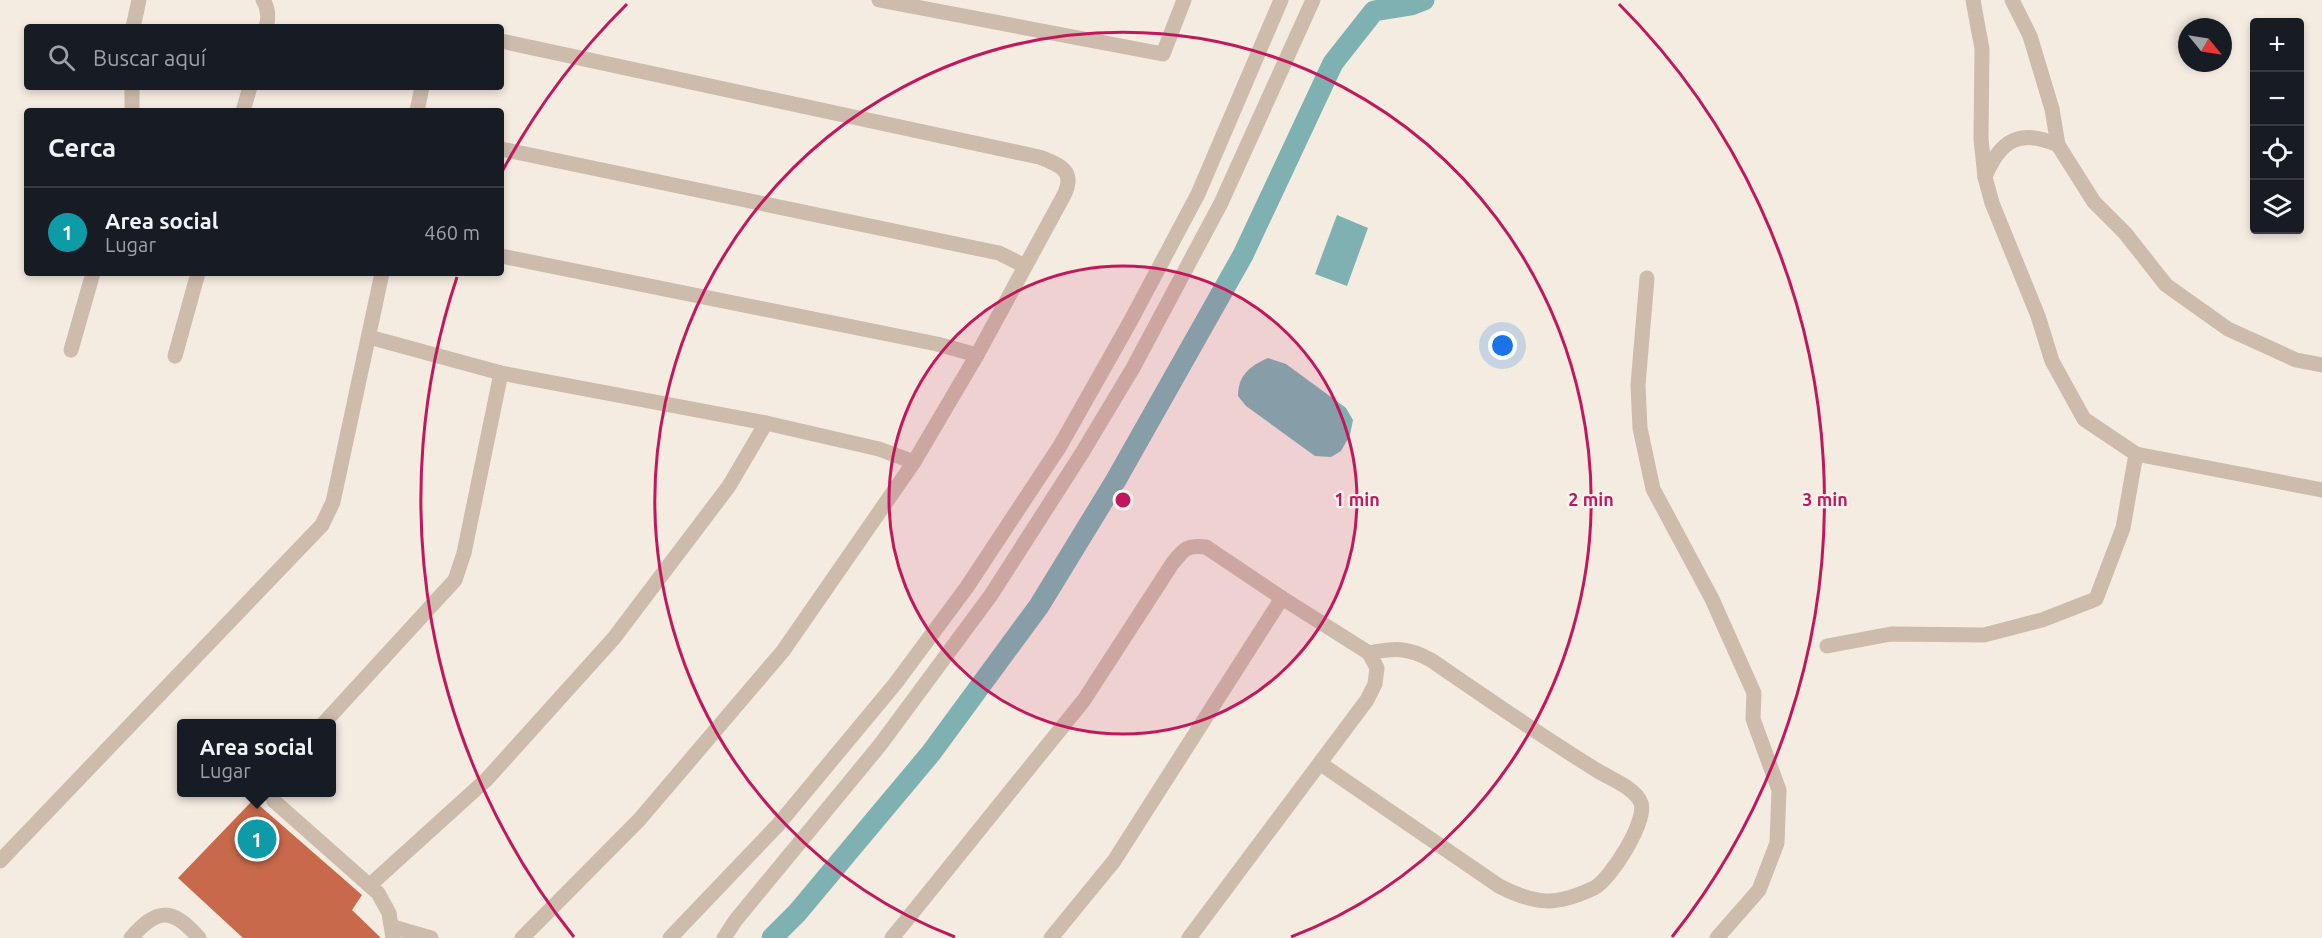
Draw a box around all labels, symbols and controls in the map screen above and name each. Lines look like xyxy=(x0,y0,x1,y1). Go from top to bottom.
north arrow xyxy=(2178,18,2232,72)
map controls xyxy=(2250,18,2304,234)
button: + xyxy=(2250,18,2304,72)
search box xyxy=(24,24,504,90)
icon: search xyxy=(45,41,78,74)
text: Buscar aquí xyxy=(93,45,206,70)
button: − xyxy=(2250,72,2304,126)
button: locate xyxy=(2250,126,2304,180)
text: Cerca xyxy=(48,133,116,162)
button: layers xyxy=(2250,180,2304,234)
text: Area social xyxy=(105,208,218,233)
text: 1 xyxy=(62,221,73,244)
text: 460 m xyxy=(424,221,480,244)
text: Lugar xyxy=(105,233,156,256)
your location xyxy=(1488,331,1517,360)
text: 1 min xyxy=(1334,489,1380,509)
text: 2 min xyxy=(1568,489,1614,509)
text: 3 min xyxy=(1802,489,1848,509)
centre of rings xyxy=(1113,490,1133,510)
popup xyxy=(177,719,336,797)
text: Area social xyxy=(200,734,313,759)
text: Lugar xyxy=(200,759,251,782)
pin: 1 xyxy=(238,816,276,862)

